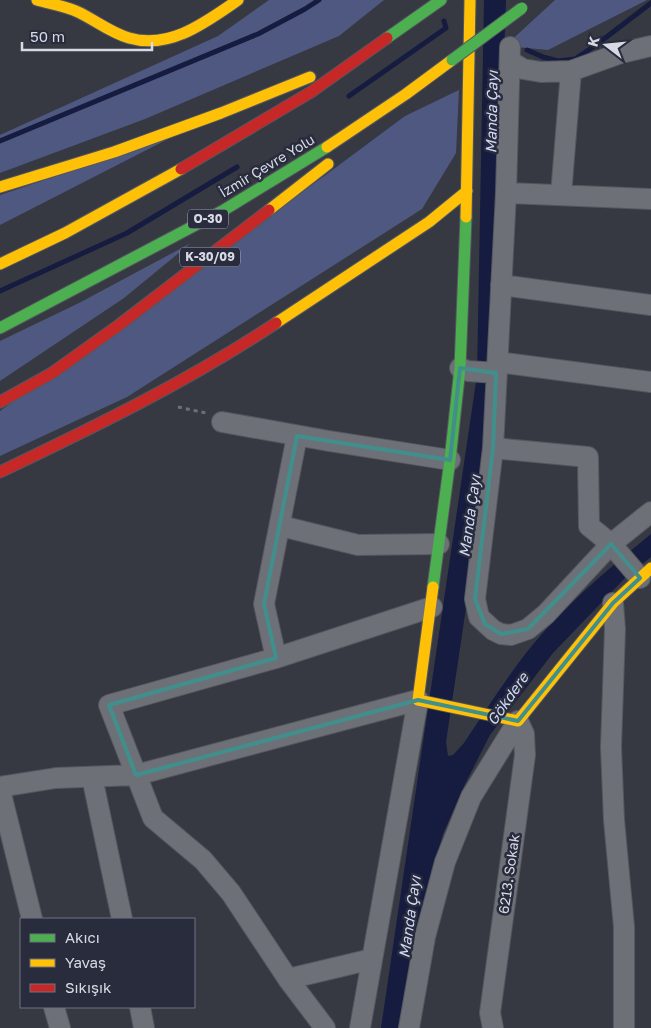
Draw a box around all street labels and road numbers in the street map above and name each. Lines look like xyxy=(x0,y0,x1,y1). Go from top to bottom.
street label: İzmir Çevre Yolu xyxy=(216,130,317,201)
road number: O-30 xyxy=(188,210,228,228)
road number: K-30/09 xyxy=(180,248,240,266)
street label: 6213. Sokak xyxy=(495,833,523,915)

